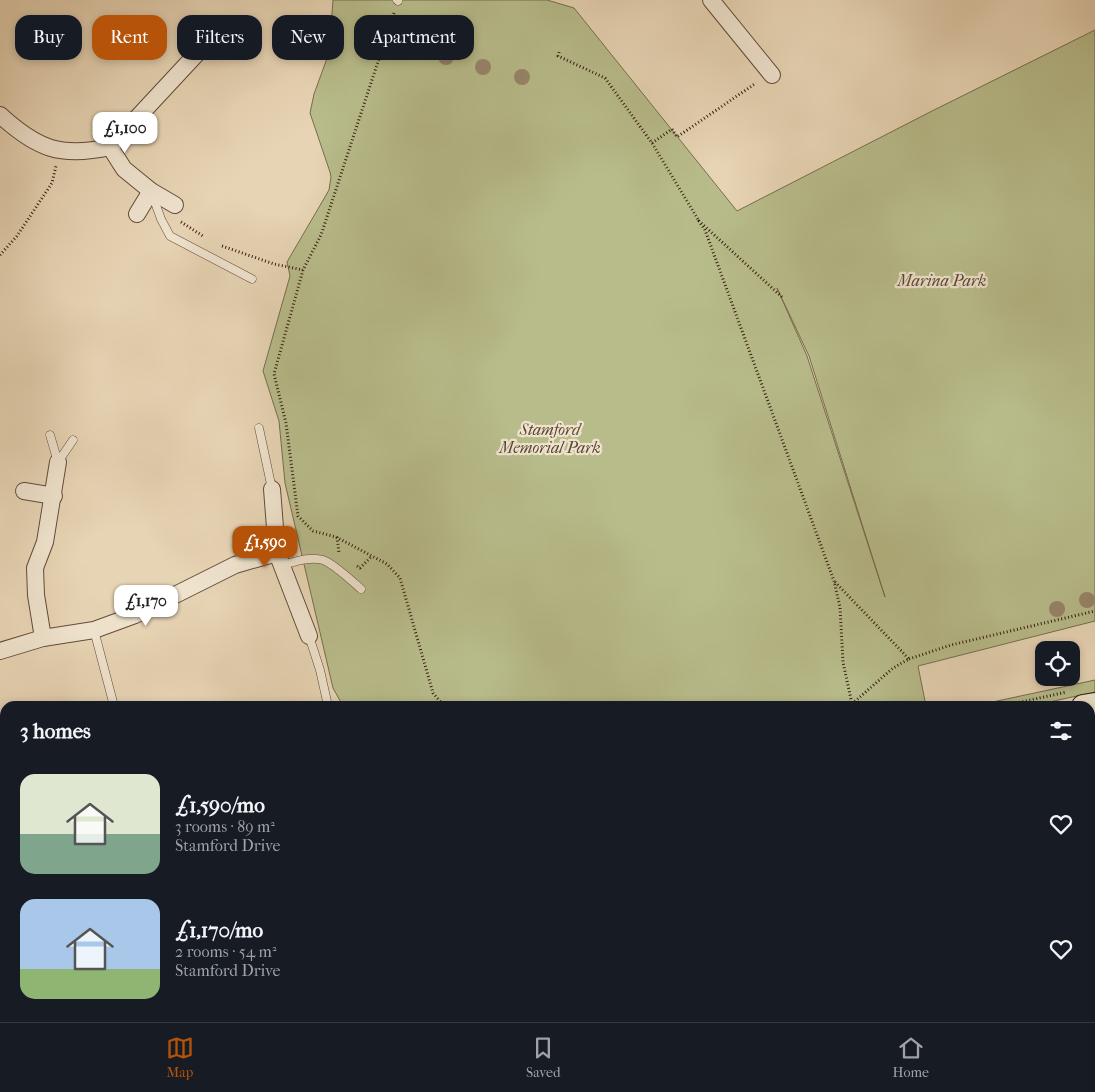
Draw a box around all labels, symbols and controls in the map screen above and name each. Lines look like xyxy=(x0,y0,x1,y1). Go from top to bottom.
chip: Buy xyxy=(15,15,82,60)
chip: Rent xyxy=(92,15,167,60)
chip: Filters xyxy=(177,15,262,60)
chip: New xyxy=(272,15,344,60)
chip: Apartment xyxy=(354,15,474,60)
pin: £1,100 xyxy=(84,112,166,154)
text: £1,100 xyxy=(104,118,146,137)
park label: Marina Park xyxy=(897,271,987,290)
park label: Stamford Memorial Park xyxy=(498,420,601,457)
pin: £1,590 xyxy=(224,526,306,568)
text: £1,590 xyxy=(243,532,287,551)
pin: £1,170 xyxy=(105,584,187,627)
text: £1,170 xyxy=(125,591,167,610)
map controls xyxy=(1035,641,1080,686)
button: locate xyxy=(1035,641,1080,686)
icon: filters xyxy=(1047,717,1075,745)
text: 3 homes xyxy=(20,719,91,743)
text: £1,590/mo xyxy=(175,793,265,817)
icon: home xyxy=(60,794,120,854)
icon: heart xyxy=(1047,810,1075,838)
text: 3 rooms · 89 m² xyxy=(175,817,275,836)
text: Stamford Drive xyxy=(175,836,281,855)
text: £1,170/mo xyxy=(175,918,263,942)
icon: home xyxy=(60,919,120,979)
icon: heart xyxy=(1047,935,1075,963)
text: 2 rooms · 54 m² xyxy=(175,942,276,961)
text: Stamford Drive xyxy=(175,961,281,980)
tab: Map xyxy=(166,1034,194,1081)
tab: Saved xyxy=(526,1034,561,1081)
tab: Home xyxy=(893,1034,929,1081)

